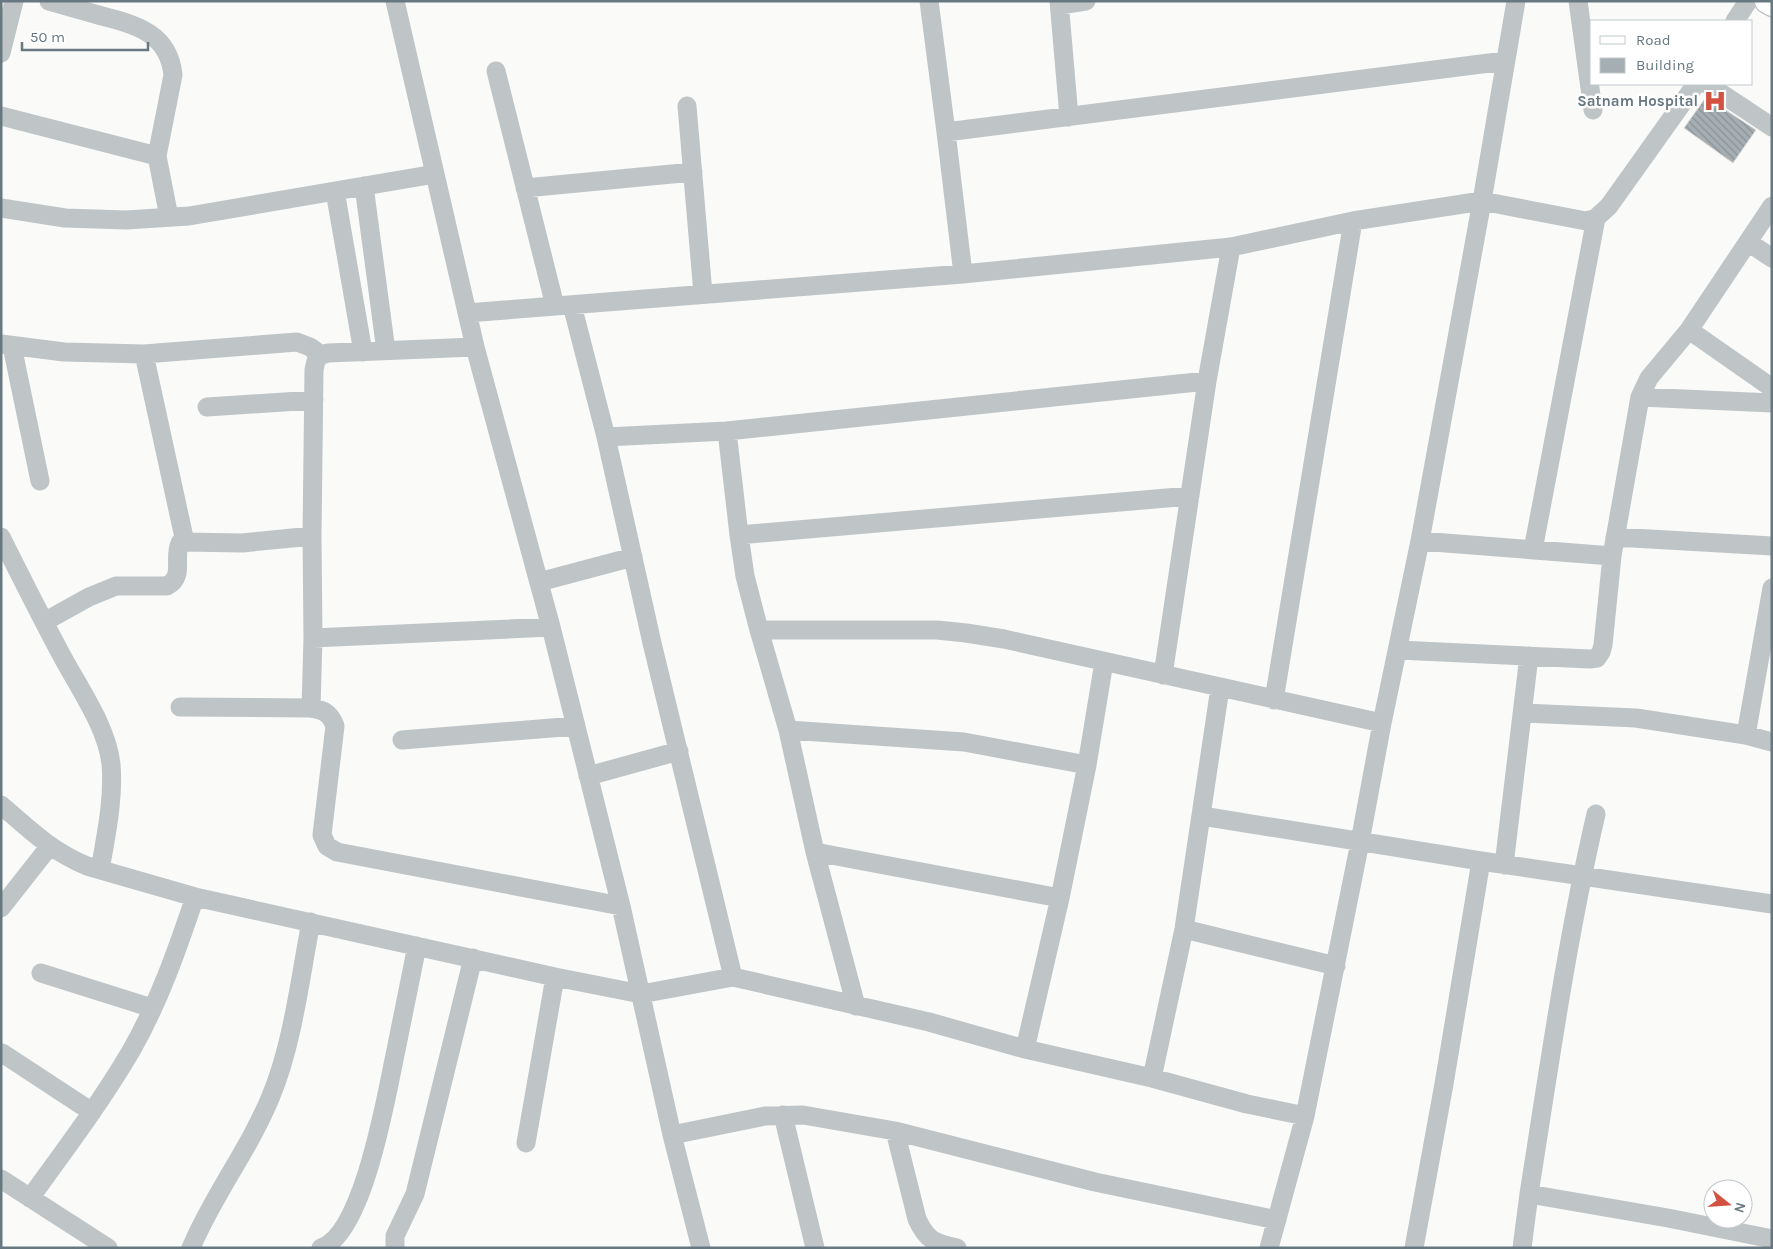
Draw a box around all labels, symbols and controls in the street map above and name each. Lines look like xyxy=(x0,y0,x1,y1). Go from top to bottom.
scale bar xyxy=(22,20,149,52)
legend xyxy=(1590,20,1753,85)
text: 50 m xyxy=(30,28,65,46)
text: Road xyxy=(1636,31,1671,49)
text: Building xyxy=(1636,56,1694,74)
hospital icon: Satnam Hospital xyxy=(1702,88,1728,114)
place label: Satnam Hospital xyxy=(1577,92,1698,110)
north arrow xyxy=(1703,1179,1753,1229)
text: N xyxy=(1730,1200,1750,1215)

